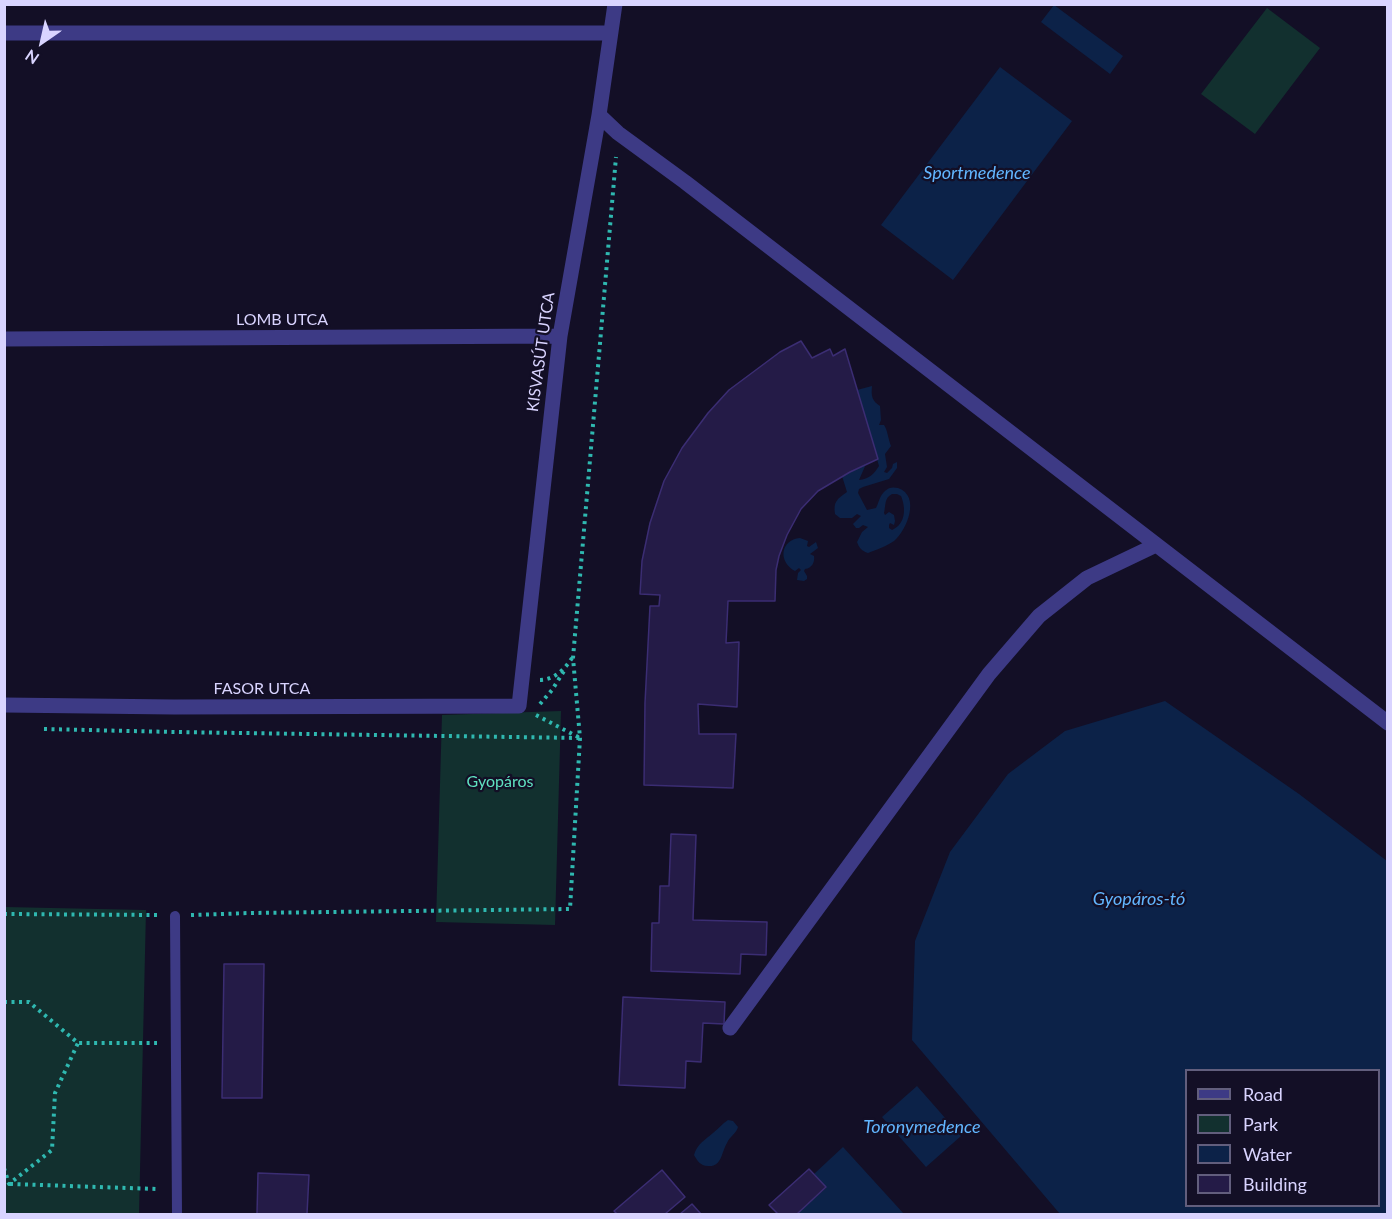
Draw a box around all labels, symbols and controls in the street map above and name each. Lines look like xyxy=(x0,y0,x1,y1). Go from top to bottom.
north arrow xyxy=(12,12,72,72)
text: N xyxy=(21,46,42,69)
water label: Sportmedence xyxy=(923,162,1031,184)
street label: KISVASÚT UTCA xyxy=(523,291,559,413)
street label: LOMB UTCA xyxy=(236,310,328,330)
street label: FASOR UTCA xyxy=(214,679,310,699)
park label: Gyopáros xyxy=(467,772,533,792)
water label: Gyopáros-tó xyxy=(1093,888,1185,910)
legend xyxy=(1185,1069,1380,1207)
text: Road xyxy=(1243,1083,1283,1105)
text: Park xyxy=(1243,1113,1278,1135)
water label: Toronymedence xyxy=(863,1116,981,1138)
text: Water xyxy=(1243,1143,1292,1165)
text: Building xyxy=(1243,1173,1307,1195)

